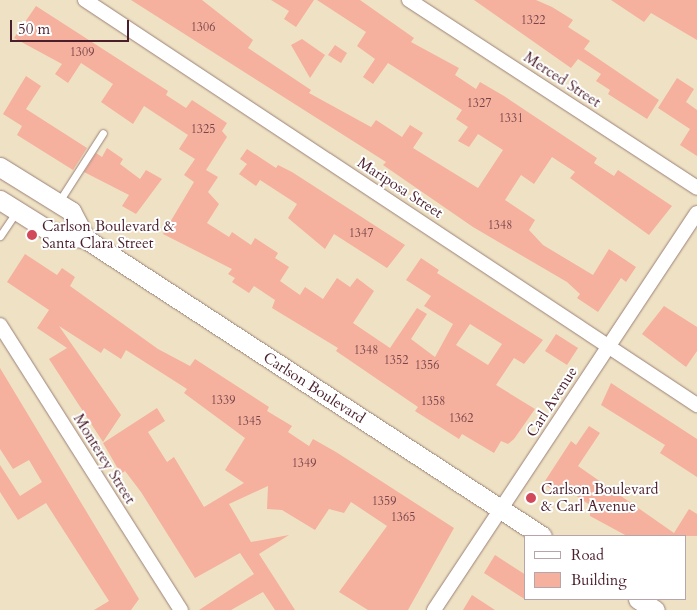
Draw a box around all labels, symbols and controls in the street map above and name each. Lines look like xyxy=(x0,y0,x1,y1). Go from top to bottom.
scale bar xyxy=(12,10,131,42)
house number: 1322 xyxy=(521,14,545,28)
text: 50 m xyxy=(18,19,50,39)
house number: 1306 xyxy=(191,21,215,35)
house number: 1309 xyxy=(70,46,94,60)
street label: Merced Street xyxy=(520,48,604,112)
house number: 1327 xyxy=(467,97,491,111)
house number: 1331 xyxy=(499,112,523,126)
house number: 1325 xyxy=(191,123,215,137)
street label: Mariposa Street xyxy=(354,154,446,222)
place label: Carlson Boulevard & Santa Clara Street xyxy=(42,217,175,252)
house number: 1348 xyxy=(488,219,512,233)
house number: 1347 xyxy=(349,227,373,241)
marker: Carlson Boulevard & Santa Clara Street xyxy=(26,229,38,241)
house number: 1348 xyxy=(354,344,378,358)
street label: Carlson Boulevard xyxy=(260,348,368,428)
house number: 1352 xyxy=(384,354,408,368)
house number: 1356 xyxy=(415,359,439,373)
street label: Carl Avenue xyxy=(523,364,581,440)
house number: 1339 xyxy=(211,394,235,408)
house number: 1358 xyxy=(421,395,445,409)
street label: Monterey Street xyxy=(69,411,139,507)
house number: 1362 xyxy=(449,412,473,426)
house number: 1345 xyxy=(237,415,261,429)
house number: 1349 xyxy=(292,457,316,471)
place label: Carlson Boulevard & Carl Avenue xyxy=(541,480,659,515)
marker: Carlson Boulevard & Carl Avenue xyxy=(525,492,537,504)
house number: 1359 xyxy=(372,495,396,509)
house number: 1365 xyxy=(391,511,415,525)
legend xyxy=(524,535,687,600)
text: Road xyxy=(571,545,604,565)
text: Building xyxy=(571,570,627,590)

